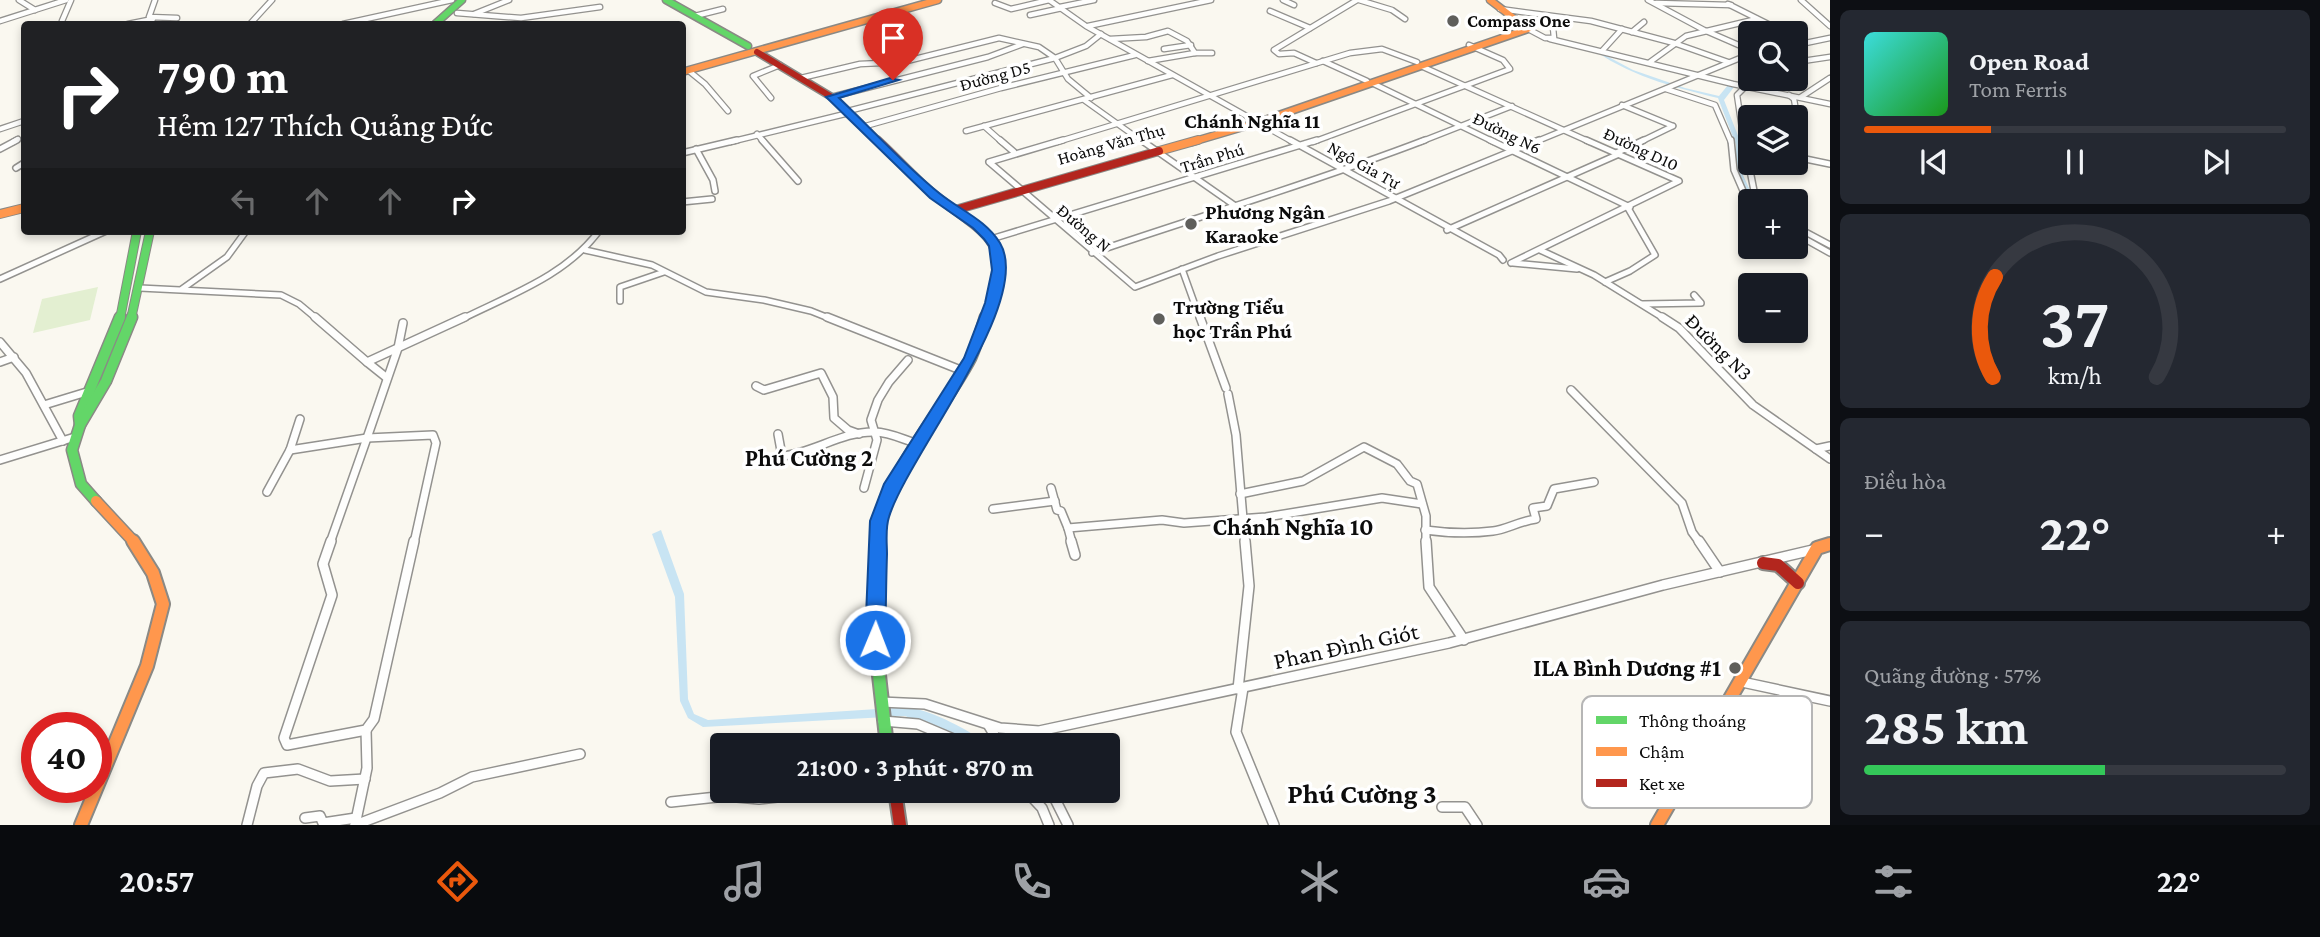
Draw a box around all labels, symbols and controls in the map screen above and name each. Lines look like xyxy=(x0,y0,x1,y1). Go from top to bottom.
pin xyxy=(863,8,923,80)
place label: Compass One xyxy=(1467,11,1570,31)
marker: Compass One xyxy=(1445,13,1461,29)
icon: arrive xyxy=(874,19,912,57)
map controls xyxy=(1738,21,1808,343)
button: search xyxy=(1738,21,1808,91)
text: Open Road xyxy=(1969,47,2089,76)
icon: right xyxy=(42,49,133,140)
text: 790 m xyxy=(157,49,288,104)
street label: Đường D5 xyxy=(957,57,1033,95)
text: Tom Ferris xyxy=(1969,76,2067,102)
button: layers xyxy=(1738,105,1808,175)
text: Hẻm 127 Thích Quảng Đức xyxy=(157,107,493,143)
street label: Đường N6 xyxy=(1470,108,1544,158)
district label: Chánh Nghĩa 11 xyxy=(1184,109,1320,133)
street label: Hoàng Văn Thụ xyxy=(1055,119,1167,169)
street label: Đường D10 xyxy=(1600,123,1682,175)
street label: Ngô Gia Tự xyxy=(1324,137,1404,193)
street label: Trần Phú xyxy=(1178,139,1247,177)
icon: previous xyxy=(1915,143,1953,181)
icon: pause xyxy=(2056,143,2094,181)
icon: next xyxy=(2197,143,2235,181)
icon: left xyxy=(225,182,263,220)
icon: ahead xyxy=(298,182,336,220)
icon: ahead xyxy=(371,182,409,220)
icon: right xyxy=(444,182,482,220)
button: + xyxy=(1738,189,1808,259)
street label: Đường N xyxy=(1053,200,1115,256)
place label: Phương Ngân Karaoke xyxy=(1205,200,1325,248)
marker: Phương Ngân Karaoke xyxy=(1183,216,1199,232)
button: − xyxy=(1738,273,1808,343)
text: 37 xyxy=(2040,282,2110,363)
place label: Trường Tiểu học Trần Phú xyxy=(1173,295,1292,343)
street label: Đường N3 xyxy=(1681,309,1757,385)
marker: Trường Tiểu học Trần Phú xyxy=(1151,311,1167,327)
text: km/h xyxy=(2048,361,2102,388)
district label: Phú Cường 2 xyxy=(745,444,873,471)
text: Điều hòa xyxy=(1864,468,1946,494)
text: 22° xyxy=(2039,503,2111,561)
text: − xyxy=(1864,511,1884,553)
text: + xyxy=(2266,511,2286,553)
district label: Chánh Nghĩa 10 xyxy=(1213,513,1373,540)
position arrow xyxy=(838,603,912,677)
street label: Phan Đình Giót xyxy=(1271,617,1422,674)
place label: ILA Bình Dương #1 xyxy=(1533,654,1721,681)
marker: ILA Bình Dương #1 xyxy=(1727,660,1743,676)
text: Quãng đường · 57% xyxy=(1864,662,2041,688)
legend xyxy=(1582,696,1812,808)
text: 285 km xyxy=(1864,697,2028,755)
text: Thông thoáng xyxy=(1639,710,1746,731)
speed limit sign: 40 xyxy=(21,712,112,803)
text: Chậm xyxy=(1639,741,1684,762)
text: 21:00 · 3 phút · 870 m xyxy=(796,753,1034,782)
text: Kẹt xe xyxy=(1639,773,1685,794)
district label: Phú Cường 3 xyxy=(1287,778,1437,809)
icon: directions xyxy=(433,857,482,906)
icon: music xyxy=(720,857,769,906)
icon: phone xyxy=(1007,857,1056,906)
icon: climate xyxy=(1295,857,1344,906)
icon: car xyxy=(1582,857,1631,906)
icon: filters xyxy=(1869,857,1918,906)
text: 20:57 xyxy=(119,863,194,899)
text: 22° xyxy=(2157,863,2201,899)

